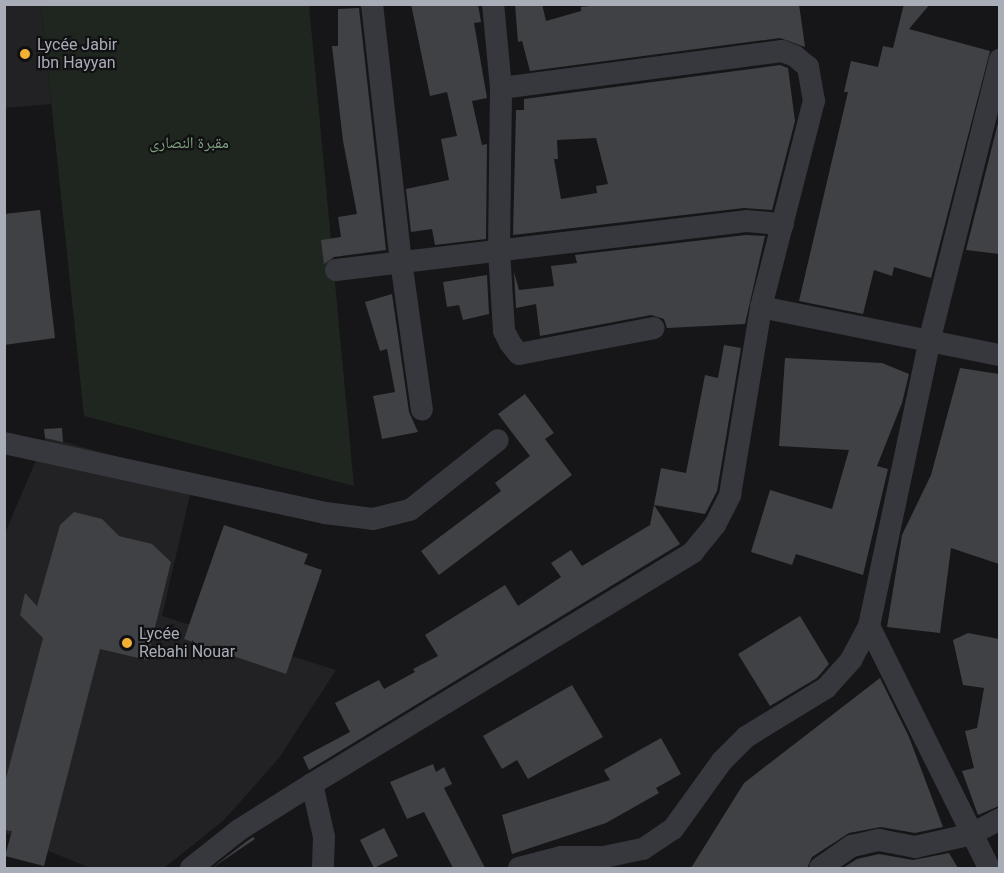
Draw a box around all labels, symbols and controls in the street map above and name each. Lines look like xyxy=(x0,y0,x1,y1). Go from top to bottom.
place label: Lycée Jabir Ibn Hayyan xyxy=(37,35,117,73)
marker: Lycée Jabir Ibn Hayyan xyxy=(18,47,32,61)
park label: مقبرة النصارى xyxy=(149,133,229,153)
place label: Lycée Rebahi Nouar xyxy=(139,624,235,662)
marker: Lycée Rebahi Nouar xyxy=(120,636,134,650)

